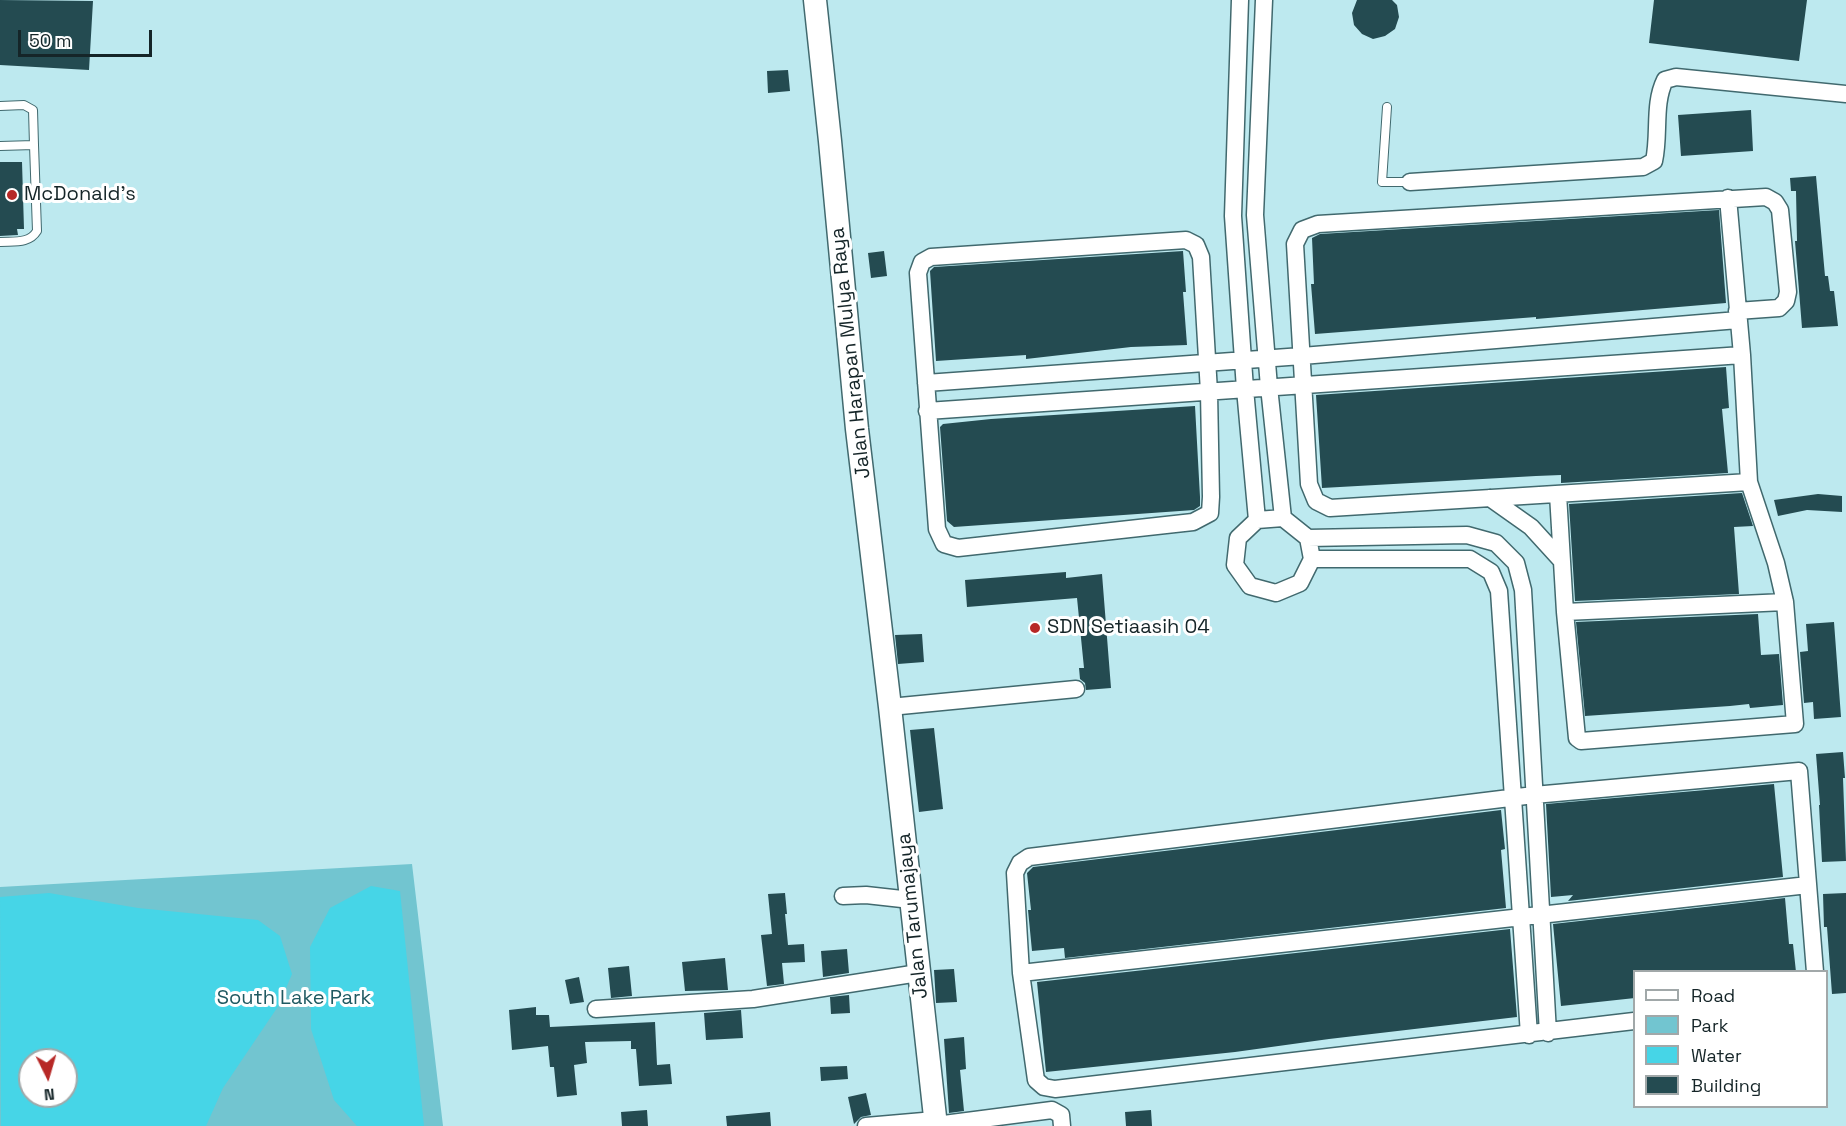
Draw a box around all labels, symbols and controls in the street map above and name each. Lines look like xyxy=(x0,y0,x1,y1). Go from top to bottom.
scale bar xyxy=(21,18,154,56)
text: 50 m xyxy=(29,29,71,52)
place label: McDonald's xyxy=(24,183,136,207)
marker: McDonald's xyxy=(5,188,19,202)
street label: Jalan Harapan Mulya Raya xyxy=(826,226,876,480)
place label: SDN Setiaasih 04 xyxy=(1047,616,1210,640)
marker: SDN Setiaasih 04 xyxy=(1028,621,1042,635)
street label: Jalan Tarumajaya xyxy=(892,832,934,1000)
legend xyxy=(1633,970,1828,1108)
text: Road xyxy=(1691,984,1735,1007)
park label: South Lake Park xyxy=(217,987,371,1011)
text: Park xyxy=(1691,1014,1728,1037)
text: Water xyxy=(1691,1044,1742,1067)
north arrow xyxy=(18,1048,78,1108)
text: Building xyxy=(1691,1074,1761,1097)
text: N xyxy=(43,1084,56,1105)

